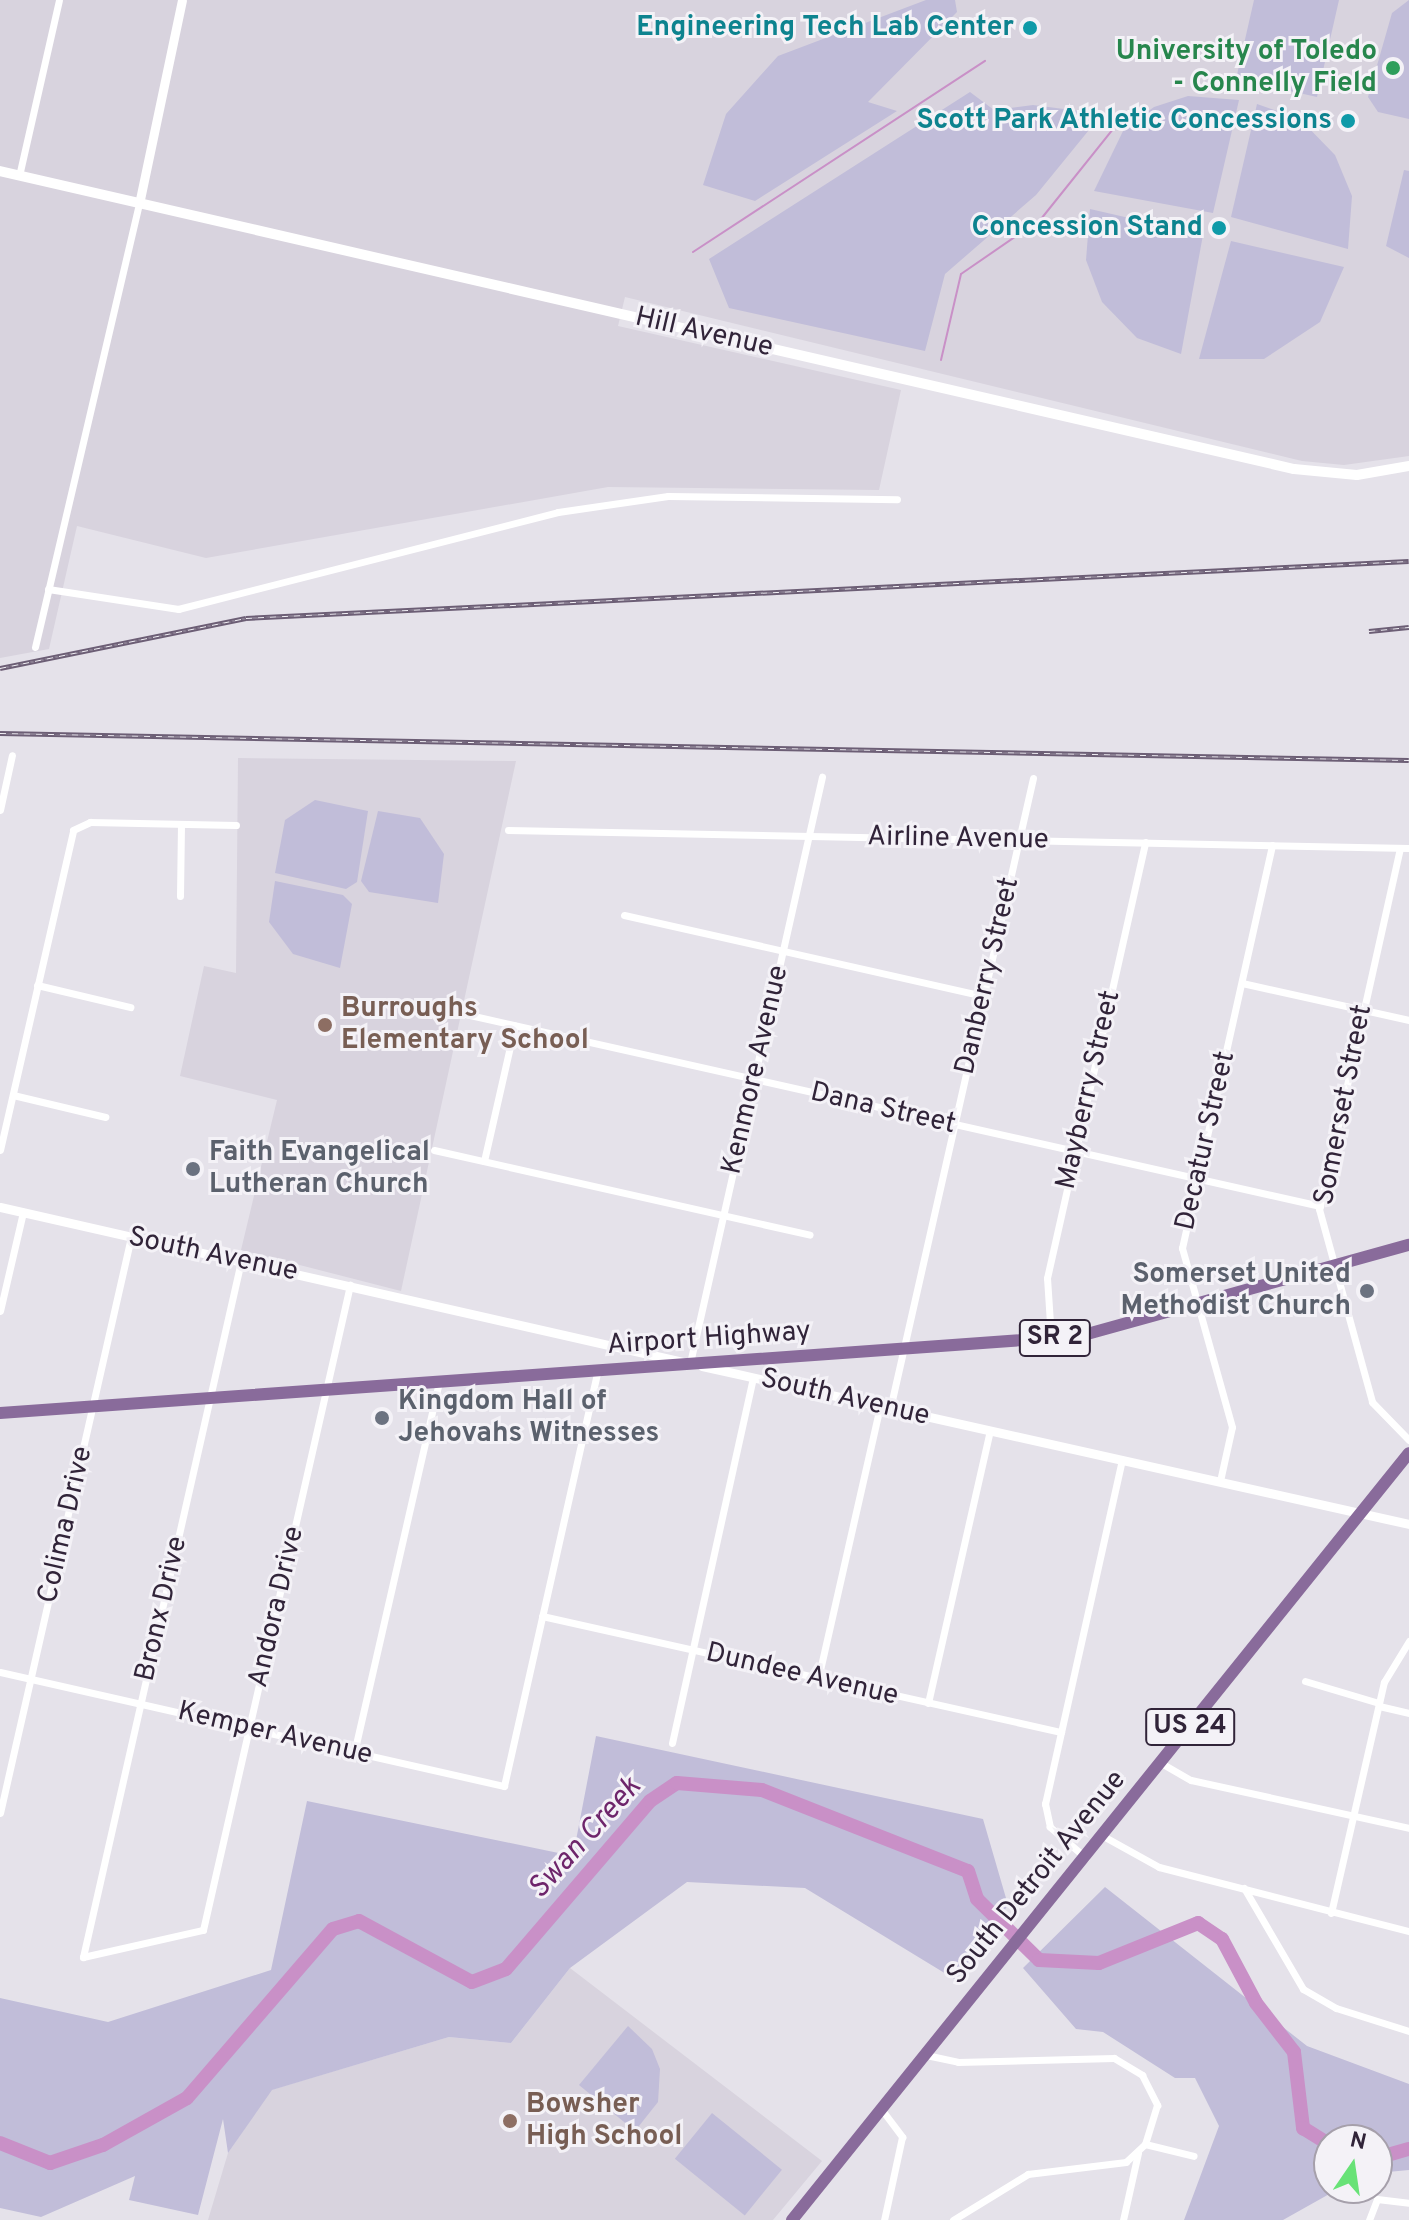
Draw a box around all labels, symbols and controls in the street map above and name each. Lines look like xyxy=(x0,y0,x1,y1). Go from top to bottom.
place label: Engineering Tech Lab Center xyxy=(636,11,1014,45)
marker: Engineering Tech Lab Center xyxy=(1021,19,1039,37)
place label: University of Toledo - Connelly Field xyxy=(1116,35,1377,101)
marker: University of Toledo - Connelly Field xyxy=(1384,59,1402,77)
place label: Scott Park Athletic Concessions xyxy=(915,104,1332,138)
marker: Scott Park Athletic Concessions xyxy=(1339,112,1357,130)
place label: Concession Stand xyxy=(971,211,1203,245)
marker: Concession Stand xyxy=(1210,219,1228,237)
street label: Hill Avenue xyxy=(631,301,777,365)
street label: Airline Avenue xyxy=(866,821,1050,857)
street label: Danberry Street xyxy=(949,874,1027,1078)
street label: Kenmore Avenue xyxy=(716,962,796,1178)
street label: Mayberry Street xyxy=(1050,987,1128,1193)
place label: Burroughs Elementary School xyxy=(341,992,589,1058)
street label: Somerset Street xyxy=(1308,1002,1380,1208)
marker: Burroughs Elementary School xyxy=(316,1016,334,1034)
street label: Decatur Street xyxy=(1169,1048,1243,1234)
street label: Dana Street xyxy=(807,1076,959,1142)
place label: Faith Evangelical Lutheran Church xyxy=(209,1136,430,1202)
marker: Faith Evangelical Lutheran Church xyxy=(184,1160,202,1178)
street label: South Avenue xyxy=(125,1221,301,1289)
place label: Somerset United Methodist Church xyxy=(1121,1258,1351,1324)
marker: Somerset United Methodist Church xyxy=(1358,1282,1376,1300)
street label: Airport Highway xyxy=(606,1315,812,1363)
road number: SR 2 xyxy=(1017,1316,1093,1360)
street label: South Avenue xyxy=(757,1362,933,1434)
place label: Kingdom Hall of Jehovahs Witnesses xyxy=(398,1385,659,1451)
marker: Kingdom Hall of Jehovahs Witnesses xyxy=(373,1409,391,1427)
street label: Colima Drive xyxy=(32,1443,100,1607)
street label: Andora Drive xyxy=(242,1523,312,1691)
street label: Bronx Drive xyxy=(129,1533,195,1685)
street label: Dundee Avenue xyxy=(702,1636,902,1714)
street label: Kemper Avenue xyxy=(174,1695,376,1773)
road number: US 24 xyxy=(1144,1705,1236,1749)
street label: South Detroit Avenue xyxy=(940,1764,1134,1992)
water label: Swan Creek xyxy=(522,1771,650,1907)
place label: Bowsher High School xyxy=(526,2088,682,2154)
marker: Bowsher High School xyxy=(501,2112,519,2130)
north arrow xyxy=(1313,2124,1393,2204)
text: N xyxy=(1347,2127,1369,2157)

